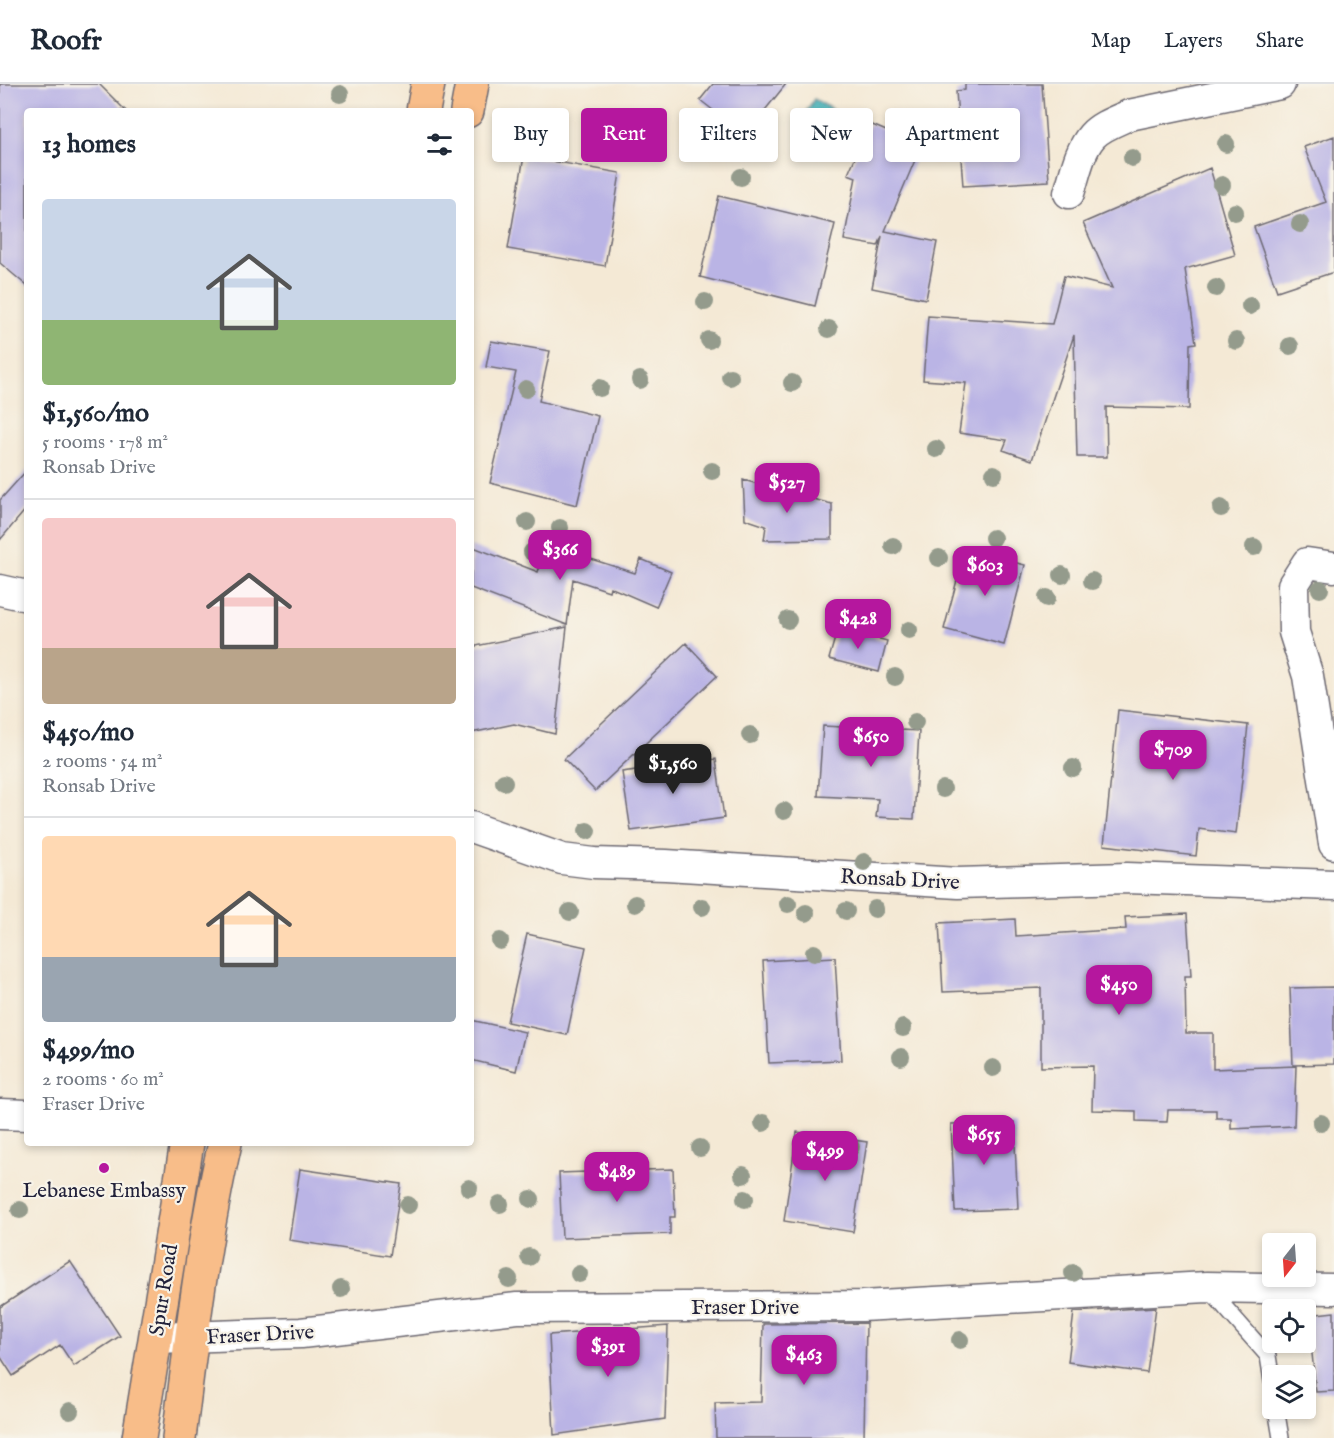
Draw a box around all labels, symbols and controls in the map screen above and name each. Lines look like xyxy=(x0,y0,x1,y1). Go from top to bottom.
text: Roofr xyxy=(30,24,102,59)
text: Map xyxy=(1091,28,1131,55)
text: Layers xyxy=(1164,28,1223,55)
text: Share xyxy=(1256,28,1304,55)
chip: Buy xyxy=(492,108,569,162)
chip: Rent xyxy=(581,108,667,162)
chip: Filters xyxy=(679,108,778,162)
chip: New xyxy=(790,108,873,162)
chip: Apartment xyxy=(885,108,1020,162)
text: 13 homes xyxy=(42,128,136,161)
icon: filters xyxy=(423,128,456,161)
icon: home xyxy=(195,238,303,346)
text: $1,560/mo xyxy=(42,397,149,430)
text: 5 rooms · 178 m² xyxy=(42,430,168,455)
text: Ronsab Drive xyxy=(42,455,156,480)
pin: $527 xyxy=(751,463,823,514)
text: $527 xyxy=(769,470,805,495)
pin: $366 xyxy=(524,530,596,581)
text: $366 xyxy=(542,537,578,562)
pin: $603 xyxy=(949,546,1021,597)
text: $603 xyxy=(967,553,1003,578)
icon: home xyxy=(195,557,303,665)
pin: $428 xyxy=(822,599,894,650)
text: $428 xyxy=(839,606,877,631)
text: $450/mo xyxy=(42,716,134,749)
pin: $650 xyxy=(835,717,907,768)
text: $650 xyxy=(853,724,889,749)
pin: $709 xyxy=(1137,730,1209,781)
text: $709 xyxy=(1154,737,1192,762)
pin: $1,560 xyxy=(624,744,722,795)
text: 2 rooms · 54 m² xyxy=(42,749,163,774)
text: $1,560 xyxy=(648,751,698,776)
text: Ronsab Drive xyxy=(42,774,156,799)
street label: Ronsab Drive xyxy=(840,864,961,897)
icon: home xyxy=(195,875,303,983)
pin: $450 xyxy=(1083,965,1155,1016)
text: $450 xyxy=(1100,972,1138,997)
text: $499/mo xyxy=(42,1034,134,1067)
text: 2 rooms · 60 m² xyxy=(42,1067,164,1092)
text: Fraser Drive xyxy=(42,1092,145,1117)
pin: $655 xyxy=(948,1115,1020,1166)
text: $655 xyxy=(967,1122,1001,1147)
pin: $499 xyxy=(789,1131,861,1182)
text: $499 xyxy=(806,1138,844,1163)
pin: $489 xyxy=(581,1152,653,1203)
text: $489 xyxy=(598,1159,636,1184)
marker: Lebanese Embassy xyxy=(97,1161,111,1175)
place label: Lebanese Embassy xyxy=(22,1178,186,1205)
north arrow xyxy=(1262,1233,1316,1287)
map controls xyxy=(1262,1233,1316,1419)
street label: Spur Road xyxy=(144,1242,185,1338)
street label: Fraser Drive xyxy=(691,1295,799,1322)
button: locate xyxy=(1262,1299,1316,1353)
street label: Fraser Drive xyxy=(205,1319,315,1352)
pin: $391 xyxy=(572,1327,644,1378)
text: $391 xyxy=(591,1334,625,1359)
pin: $463 xyxy=(768,1335,840,1386)
text: $463 xyxy=(786,1342,822,1367)
button: layers xyxy=(1262,1365,1316,1419)

